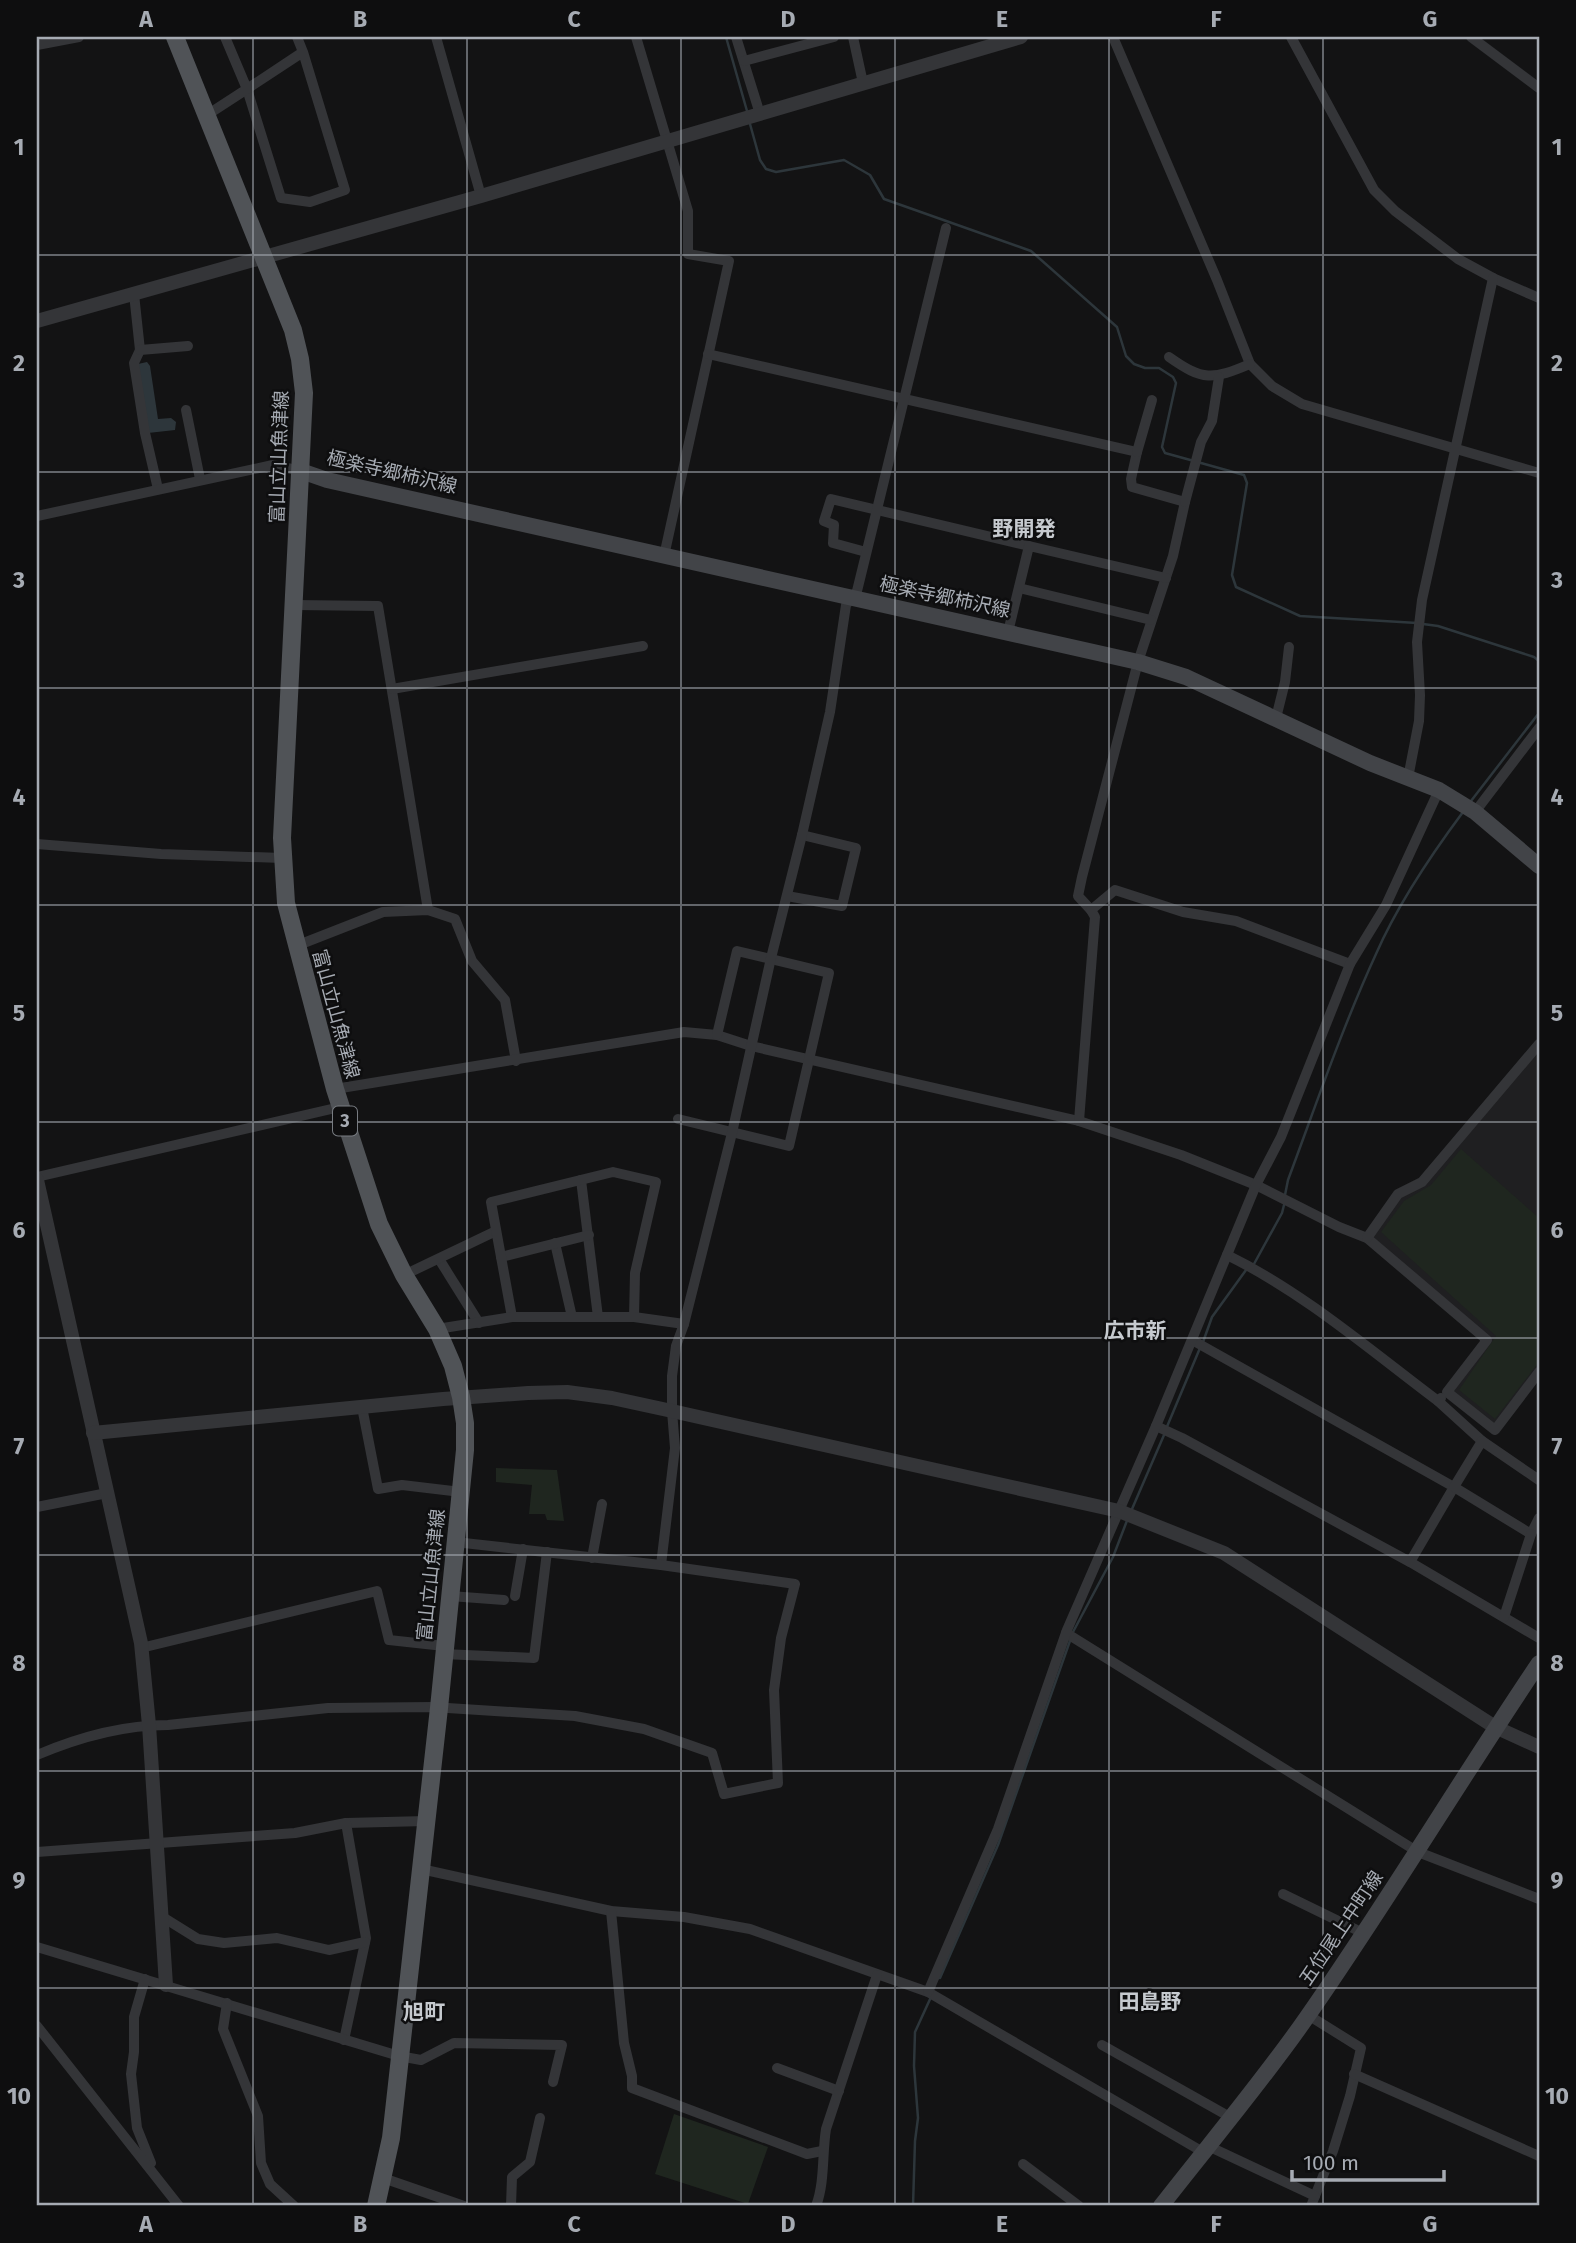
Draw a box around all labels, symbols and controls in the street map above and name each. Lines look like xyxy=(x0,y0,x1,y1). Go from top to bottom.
text: A xyxy=(138,5,153,33)
text: B xyxy=(353,5,367,33)
text: C xyxy=(567,5,581,33)
text: D xyxy=(781,5,796,33)
text: E xyxy=(996,5,1008,33)
text: F xyxy=(1210,5,1222,33)
text: G xyxy=(1423,5,1437,33)
text: 1 xyxy=(14,133,24,161)
text: 1 xyxy=(1552,133,1562,161)
text: 2 xyxy=(13,349,25,377)
text: 2 xyxy=(1551,349,1563,377)
street label: 富山立山魚津線 xyxy=(265,390,293,524)
street label: 極楽寺郷柿沢線 xyxy=(325,446,459,498)
district label: 野開発 xyxy=(993,516,1056,542)
text: 3 xyxy=(12,566,25,594)
text: 3 xyxy=(1550,566,1563,594)
street label: 極楽寺郷柿沢線 xyxy=(878,572,1012,622)
text: 4 xyxy=(13,783,26,811)
text: 4 xyxy=(1551,783,1564,811)
street label: 富山立山魚津線 xyxy=(308,947,364,1081)
text: 5 xyxy=(13,999,25,1027)
text: 5 xyxy=(1551,999,1563,1027)
road number: 3 xyxy=(333,1106,357,1136)
text: 6 xyxy=(13,1216,26,1244)
text: 6 xyxy=(1551,1216,1564,1244)
district label: 広市新 xyxy=(1104,1318,1167,1344)
text: 7 xyxy=(14,1432,25,1460)
text: 7 xyxy=(1552,1432,1563,1460)
street label: 富山立山魚津線 xyxy=(413,1508,449,1642)
text: 8 xyxy=(12,1649,26,1677)
text: 8 xyxy=(1550,1649,1564,1677)
text: 9 xyxy=(13,1866,26,1894)
street label: 五位尾上中町線 xyxy=(1294,1866,1388,1990)
text: 9 xyxy=(1551,1866,1564,1894)
district label: 田島野 xyxy=(1119,1989,1182,2015)
district label: 旭町 xyxy=(403,1999,445,2025)
text: 10 xyxy=(7,2082,31,2110)
text: 10 xyxy=(1545,2082,1569,2110)
scale bar xyxy=(1292,2138,1445,2182)
text: 100 m xyxy=(1303,2150,1359,2176)
text: A xyxy=(138,2210,153,2238)
text: B xyxy=(353,2210,367,2238)
text: C xyxy=(567,2210,581,2238)
text: D xyxy=(781,2210,796,2238)
text: E xyxy=(996,2210,1008,2238)
text: F xyxy=(1210,2210,1222,2238)
text: G xyxy=(1423,2210,1437,2238)

